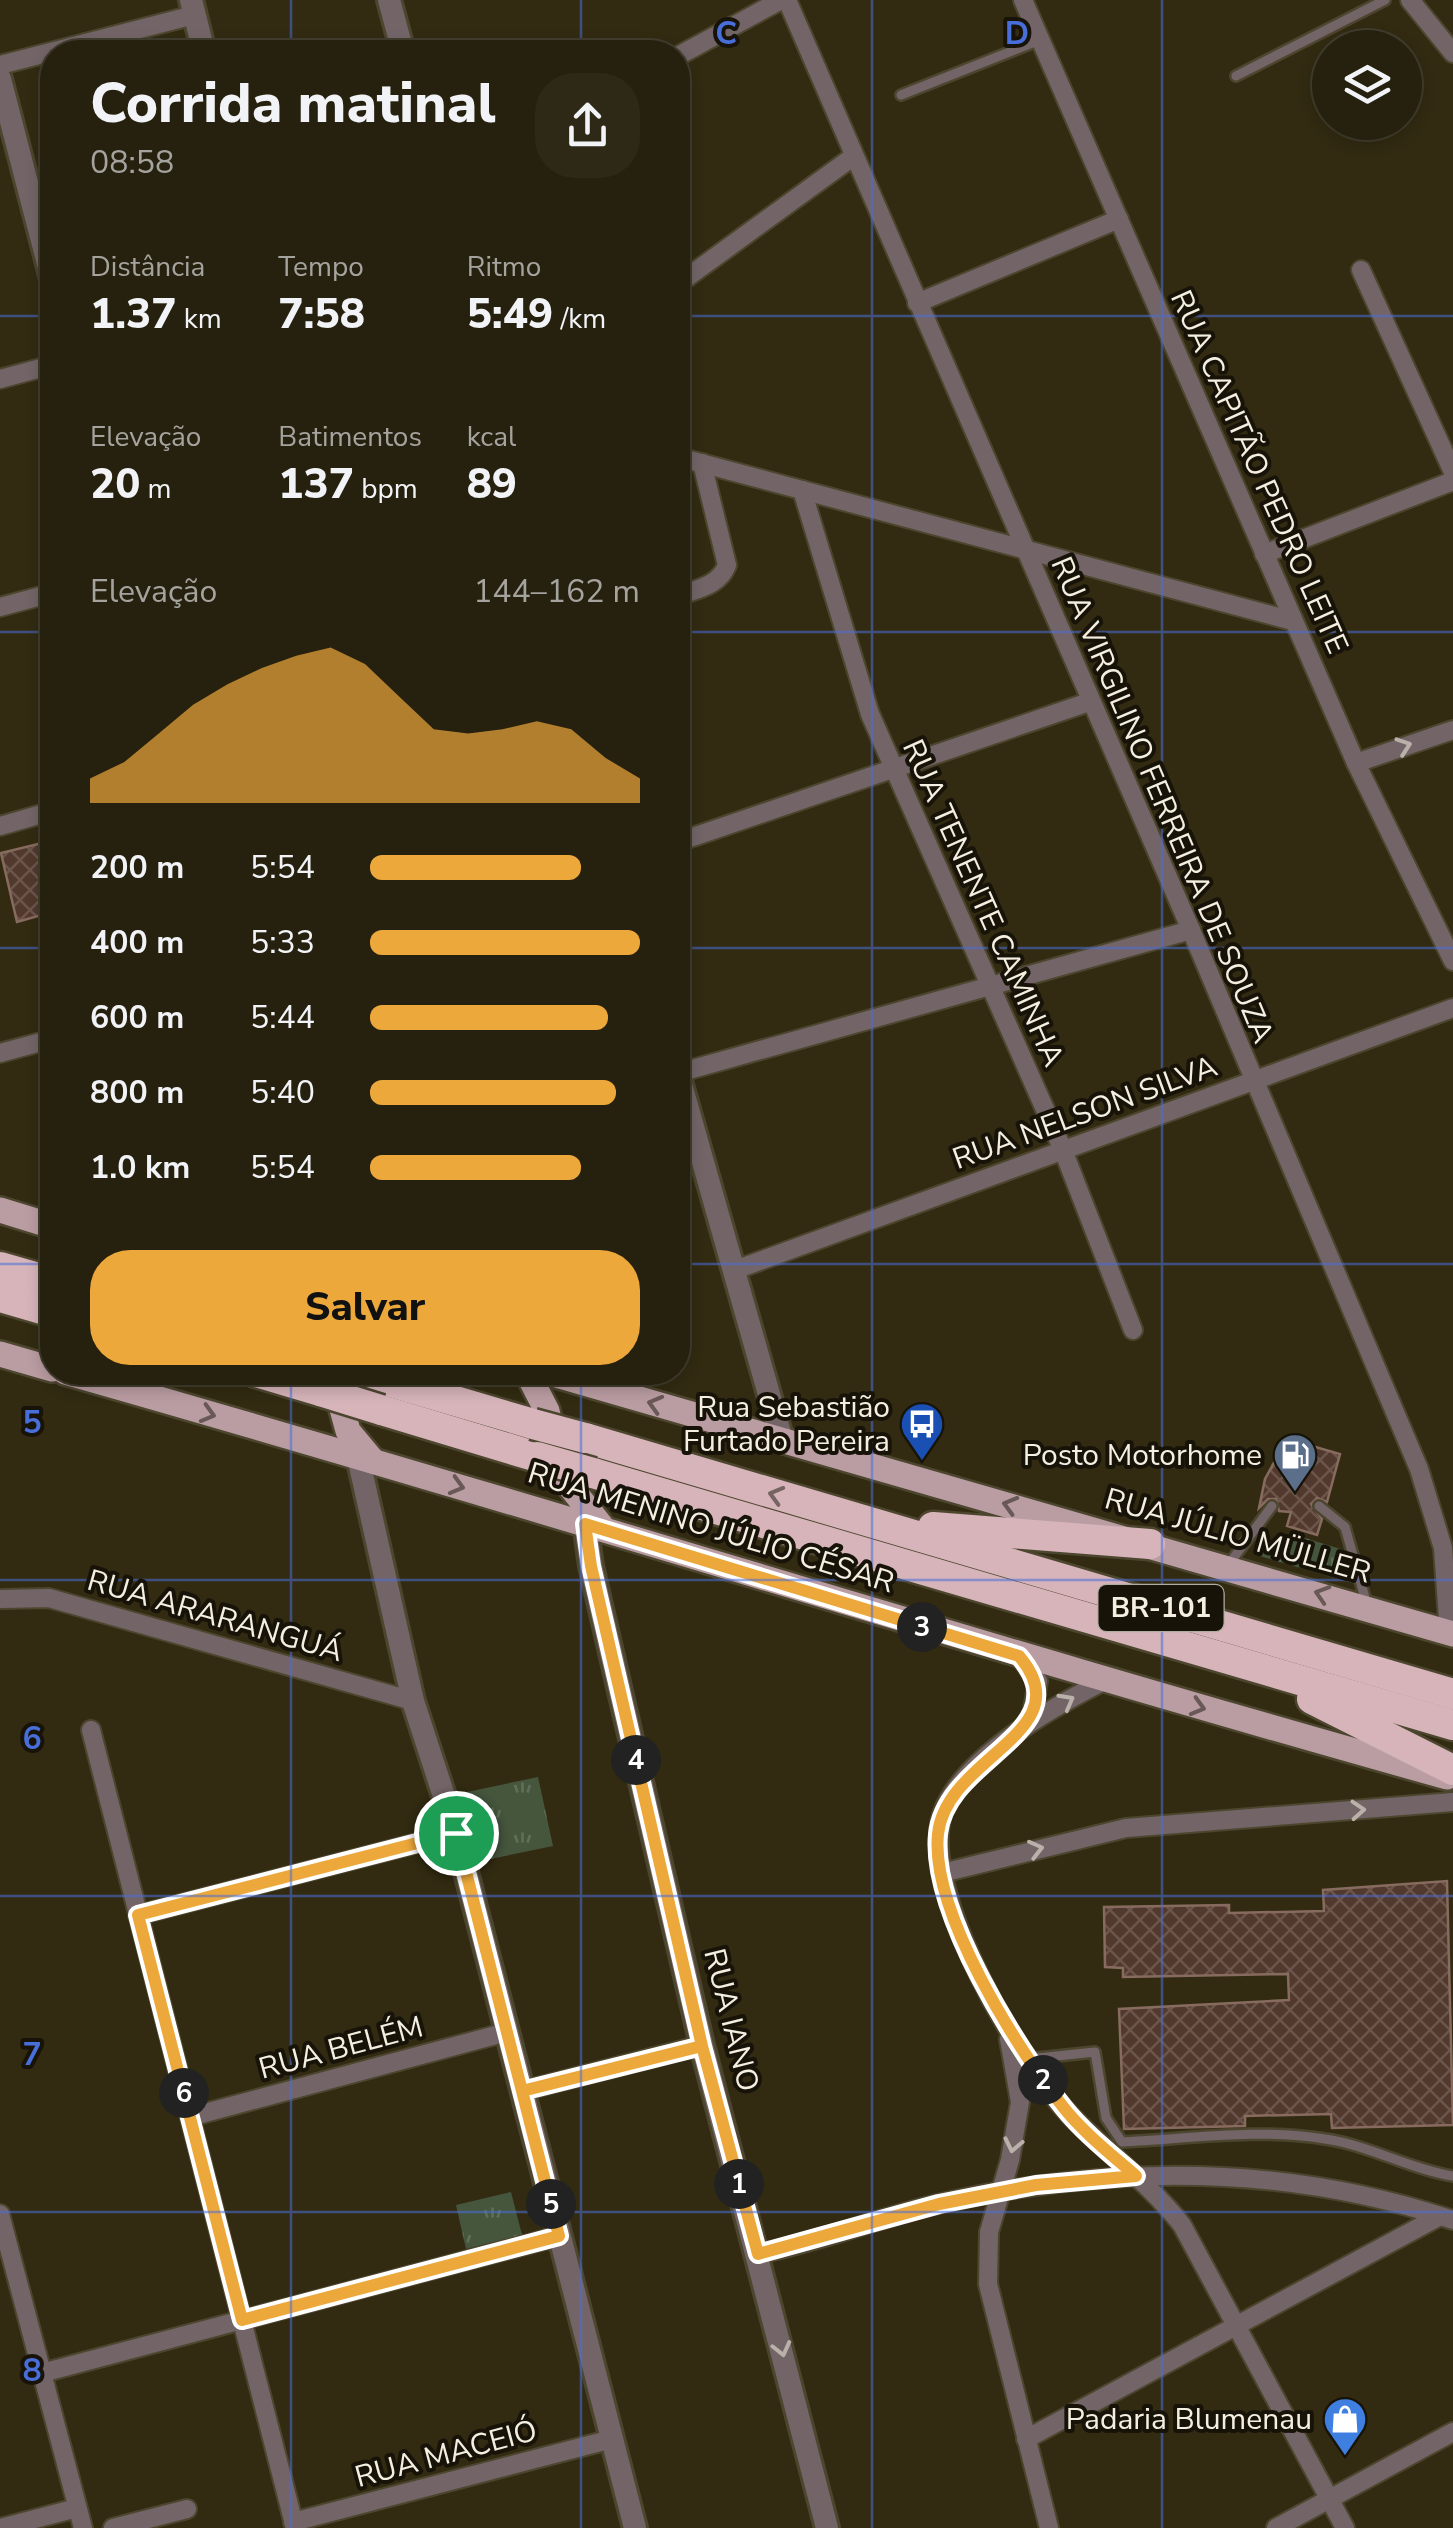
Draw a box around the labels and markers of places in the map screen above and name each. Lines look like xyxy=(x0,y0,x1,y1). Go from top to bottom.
place label: Rua Sebastião Furtado Pereira xyxy=(683,1387,890,1462)
bus stop icon: Rua Sebastião Furtado Pereira xyxy=(899,1401,945,1462)
fuel station icon: Posto Motorhome xyxy=(1272,1432,1318,1493)
place label: Posto Motorhome xyxy=(1023,1435,1262,1476)
pin: 3 xyxy=(897,1602,947,1652)
pin: 4 xyxy=(611,1735,661,1785)
pin xyxy=(414,1791,499,1876)
pin: 2 xyxy=(1018,2055,1068,2105)
pin: 6 xyxy=(159,2068,209,2118)
pin: 1 xyxy=(714,2159,764,2209)
pin: 5 xyxy=(526,2179,576,2229)
shop icon: Padaria Blumenau xyxy=(1322,2396,1368,2457)
place label: Padaria Blumenau xyxy=(1066,2399,1312,2440)

